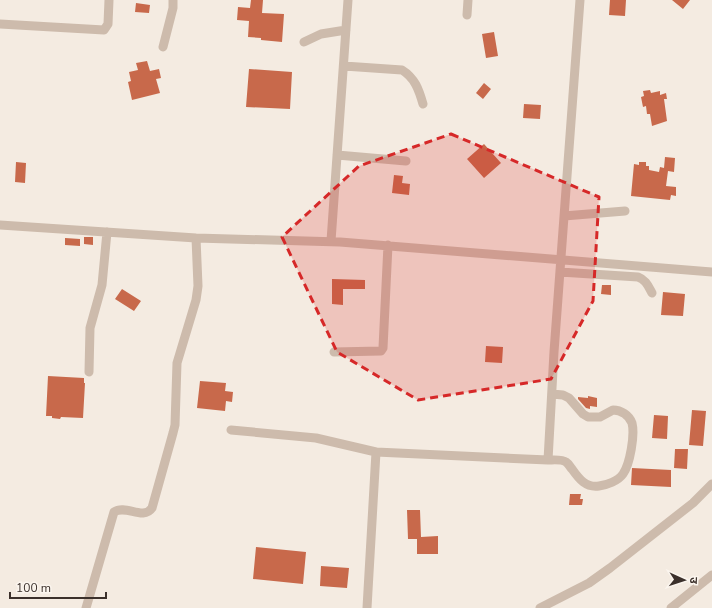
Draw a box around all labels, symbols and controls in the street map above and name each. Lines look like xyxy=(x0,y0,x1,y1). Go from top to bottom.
north arrow xyxy=(664,560,704,600)
scale bar xyxy=(10,574,106,600)
text: उ xyxy=(686,577,701,585)
text: 100 m xyxy=(16,580,51,596)

